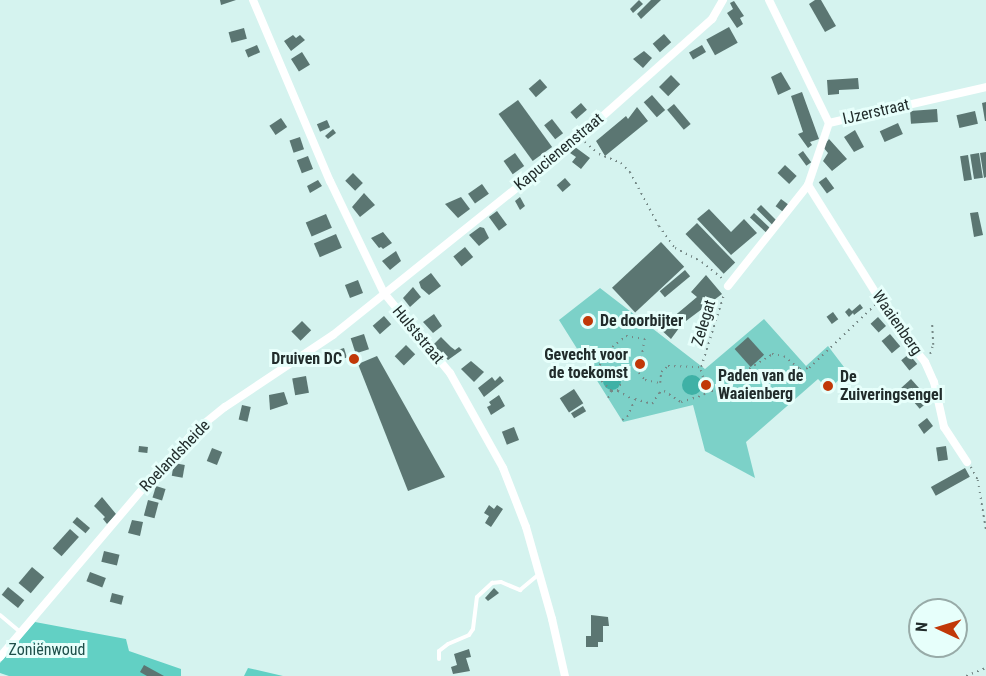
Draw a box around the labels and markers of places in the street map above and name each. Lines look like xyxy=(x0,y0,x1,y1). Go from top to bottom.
place label: De doorbijter xyxy=(600,311,683,331)
marker: De doorbijter xyxy=(581,314,595,328)
place label: Gevecht voor de toekomst xyxy=(544,345,628,383)
place label: Druiven DC xyxy=(271,349,342,369)
marker: Druiven DC xyxy=(347,352,361,366)
marker: Gevecht voor de toekomst xyxy=(633,357,647,371)
place label: Paden van de Waaienberg xyxy=(718,366,803,404)
place label: De Zuiveringsengel xyxy=(840,367,943,405)
marker: Paden van de Waaienberg xyxy=(699,378,713,392)
marker: De Zuiveringsengel xyxy=(821,379,835,393)

